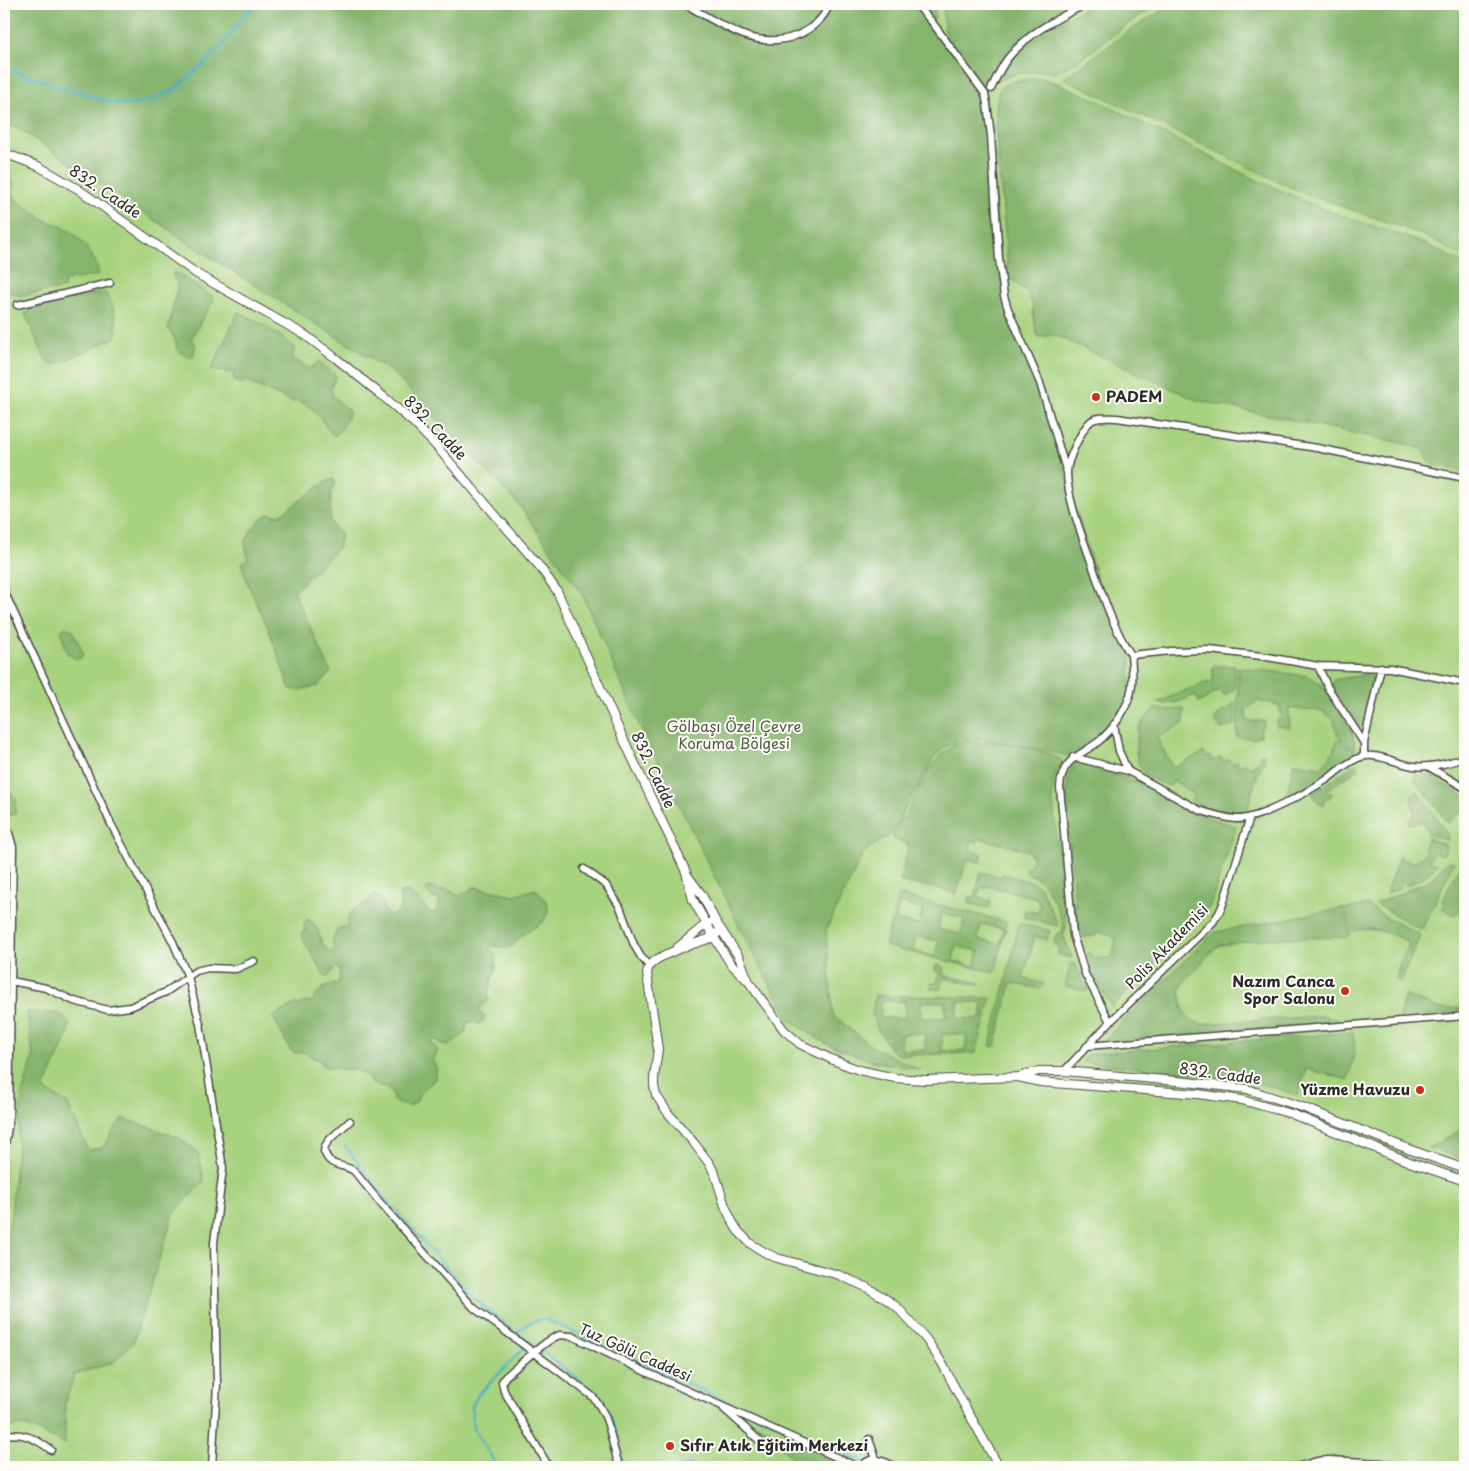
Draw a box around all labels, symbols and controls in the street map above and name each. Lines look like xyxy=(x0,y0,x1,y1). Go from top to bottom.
street label: 832. Cadde xyxy=(65,158,146,223)
place label: PADEM xyxy=(1106,384,1162,407)
street label: 832. Cadde xyxy=(399,389,473,465)
marker: PADEM xyxy=(1090,391,1102,403)
park label: Gölbaşı Özel Çevre Koruma Bölgesi xyxy=(666,714,802,754)
street label: 832. Cadde xyxy=(627,727,682,812)
street label: Polis Akademisi xyxy=(1119,898,1213,994)
place label: Nazım Canca Spor Salonu xyxy=(1232,969,1335,1009)
marker: Nazım Canca Spor Salonu xyxy=(1339,985,1351,997)
street label: 832. Cadde xyxy=(1178,1055,1263,1090)
place label: Yüzme Havuzu xyxy=(1301,1077,1410,1100)
marker: Yüzme Havuzu xyxy=(1414,1084,1426,1096)
street label: Tuz Gölü Caddesi xyxy=(576,1316,696,1387)
place label: Sıfır Atık Eğitim Merkezi xyxy=(680,1433,868,1456)
marker: Sıfır Atık Eğitim Merkezi xyxy=(664,1440,676,1452)

